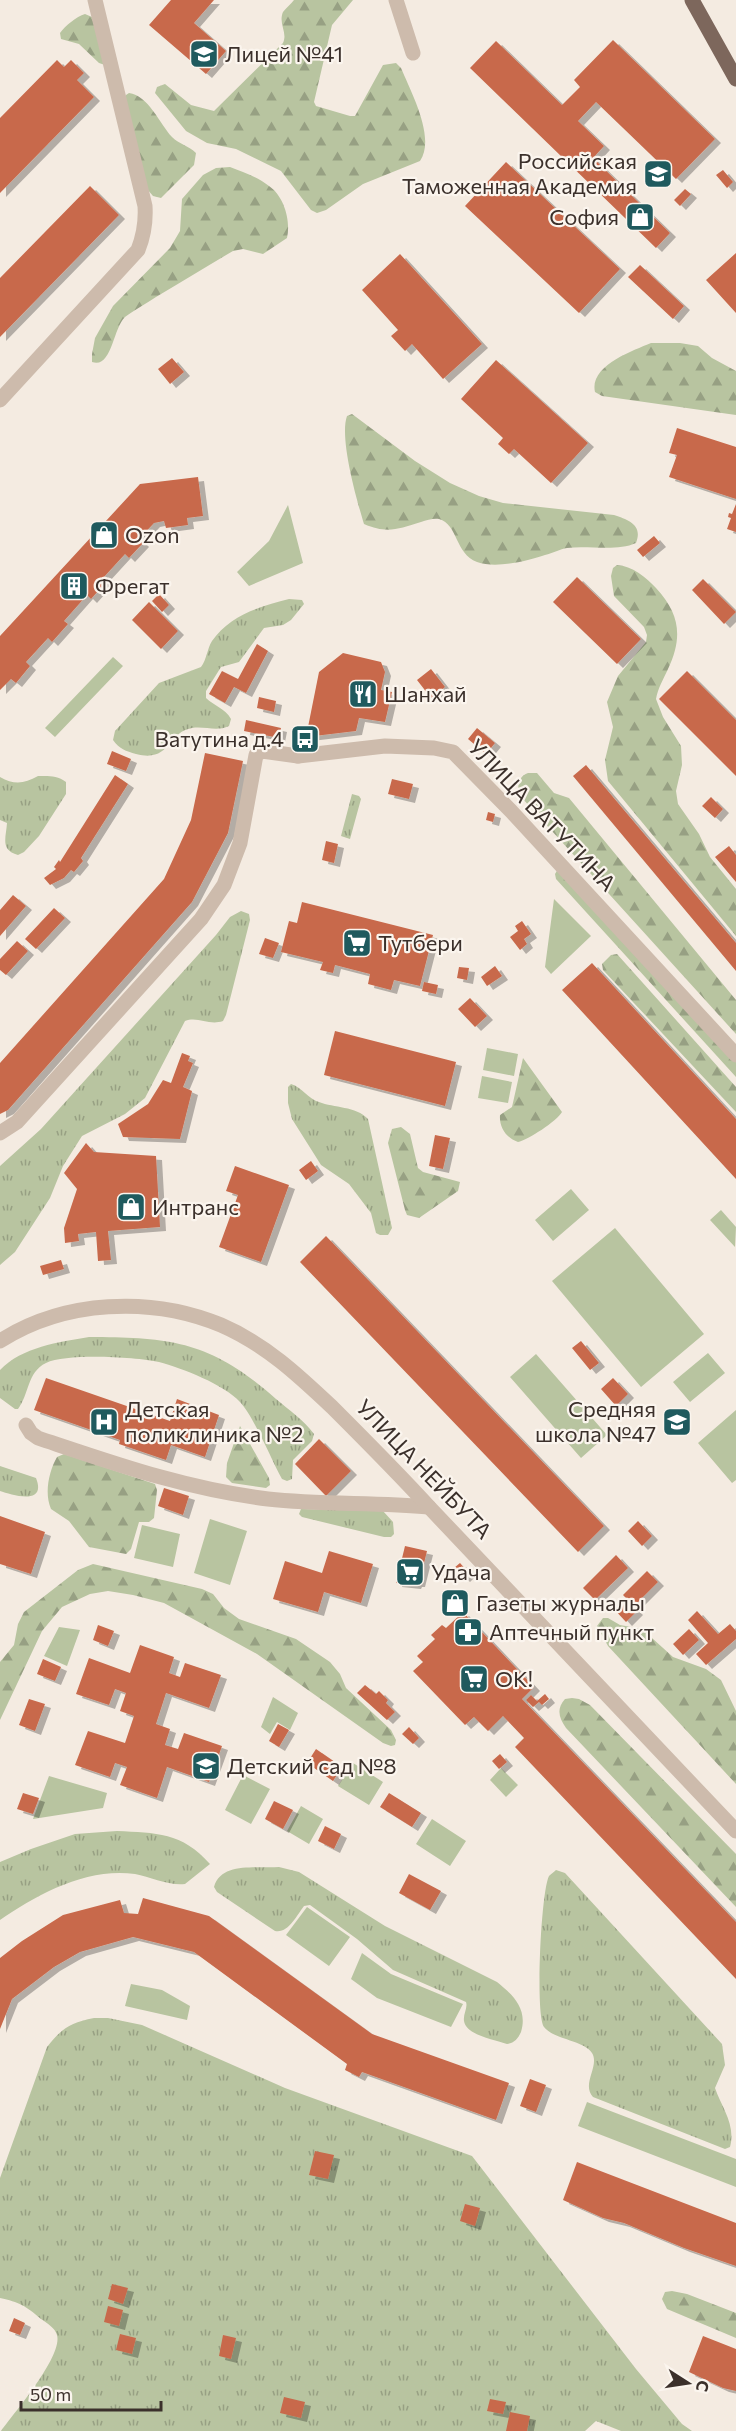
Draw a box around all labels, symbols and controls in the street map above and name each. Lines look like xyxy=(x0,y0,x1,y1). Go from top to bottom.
school or university icon: Лицей №41 xyxy=(188,38,220,70)
place label: Лицей №41 xyxy=(225,40,343,67)
place label: Российская Таможенная Академия xyxy=(402,147,637,199)
school or university icon: Российская Таможенная Академия xyxy=(642,158,674,190)
shop icon: София xyxy=(624,201,656,233)
place label: София xyxy=(549,203,619,230)
shop icon: Ozon xyxy=(88,519,120,551)
place label: Ozon xyxy=(125,521,180,548)
building icon: Фрегат xyxy=(58,570,90,602)
place label: Фрегат xyxy=(95,572,170,599)
restaurant icon: Шанхай xyxy=(347,678,379,710)
place label: Шанхай xyxy=(384,680,467,707)
bus stop icon: Ватутина д.4 xyxy=(289,723,321,755)
place label: Ватутина д.4 xyxy=(155,725,284,752)
street label: УЛИЦА ВАТУТИНА xyxy=(463,733,622,896)
supermarket icon: Тутбери xyxy=(341,927,373,959)
place label: Тутбери xyxy=(378,929,463,956)
shop icon: Интранс xyxy=(115,1191,147,1223)
place label: Интранс xyxy=(152,1193,239,1220)
street label: УЛИЦА НЕЙБУТА xyxy=(351,1393,498,1544)
place label: Детская поликлиника №2 xyxy=(125,1395,303,1447)
place label: Средняя школа №47 xyxy=(535,1395,656,1447)
hospital icon: Детская поликлиника №2 xyxy=(88,1406,120,1438)
school or university icon: Средняя школа №47 xyxy=(661,1406,693,1438)
supermarket icon: Удача xyxy=(394,1556,426,1588)
place label: Удача xyxy=(431,1558,491,1585)
shop icon: Газеты журналы xyxy=(439,1587,471,1619)
place label: Газеты журналы xyxy=(476,1589,645,1616)
pharmacy icon: Аптечный пункт xyxy=(452,1616,484,1648)
place label: Аптечный пункт xyxy=(489,1618,654,1645)
supermarket icon: ОК! xyxy=(458,1663,490,1695)
place label: ОК! xyxy=(495,1665,533,1692)
school or university icon: Детский сад №8 xyxy=(190,1750,222,1782)
place label: Детский сад №8 xyxy=(227,1752,397,1779)
north arrow xyxy=(658,2353,718,2413)
scale bar xyxy=(21,2374,160,2412)
text: С xyxy=(693,2379,714,2394)
text: 50 m xyxy=(30,2383,71,2405)

